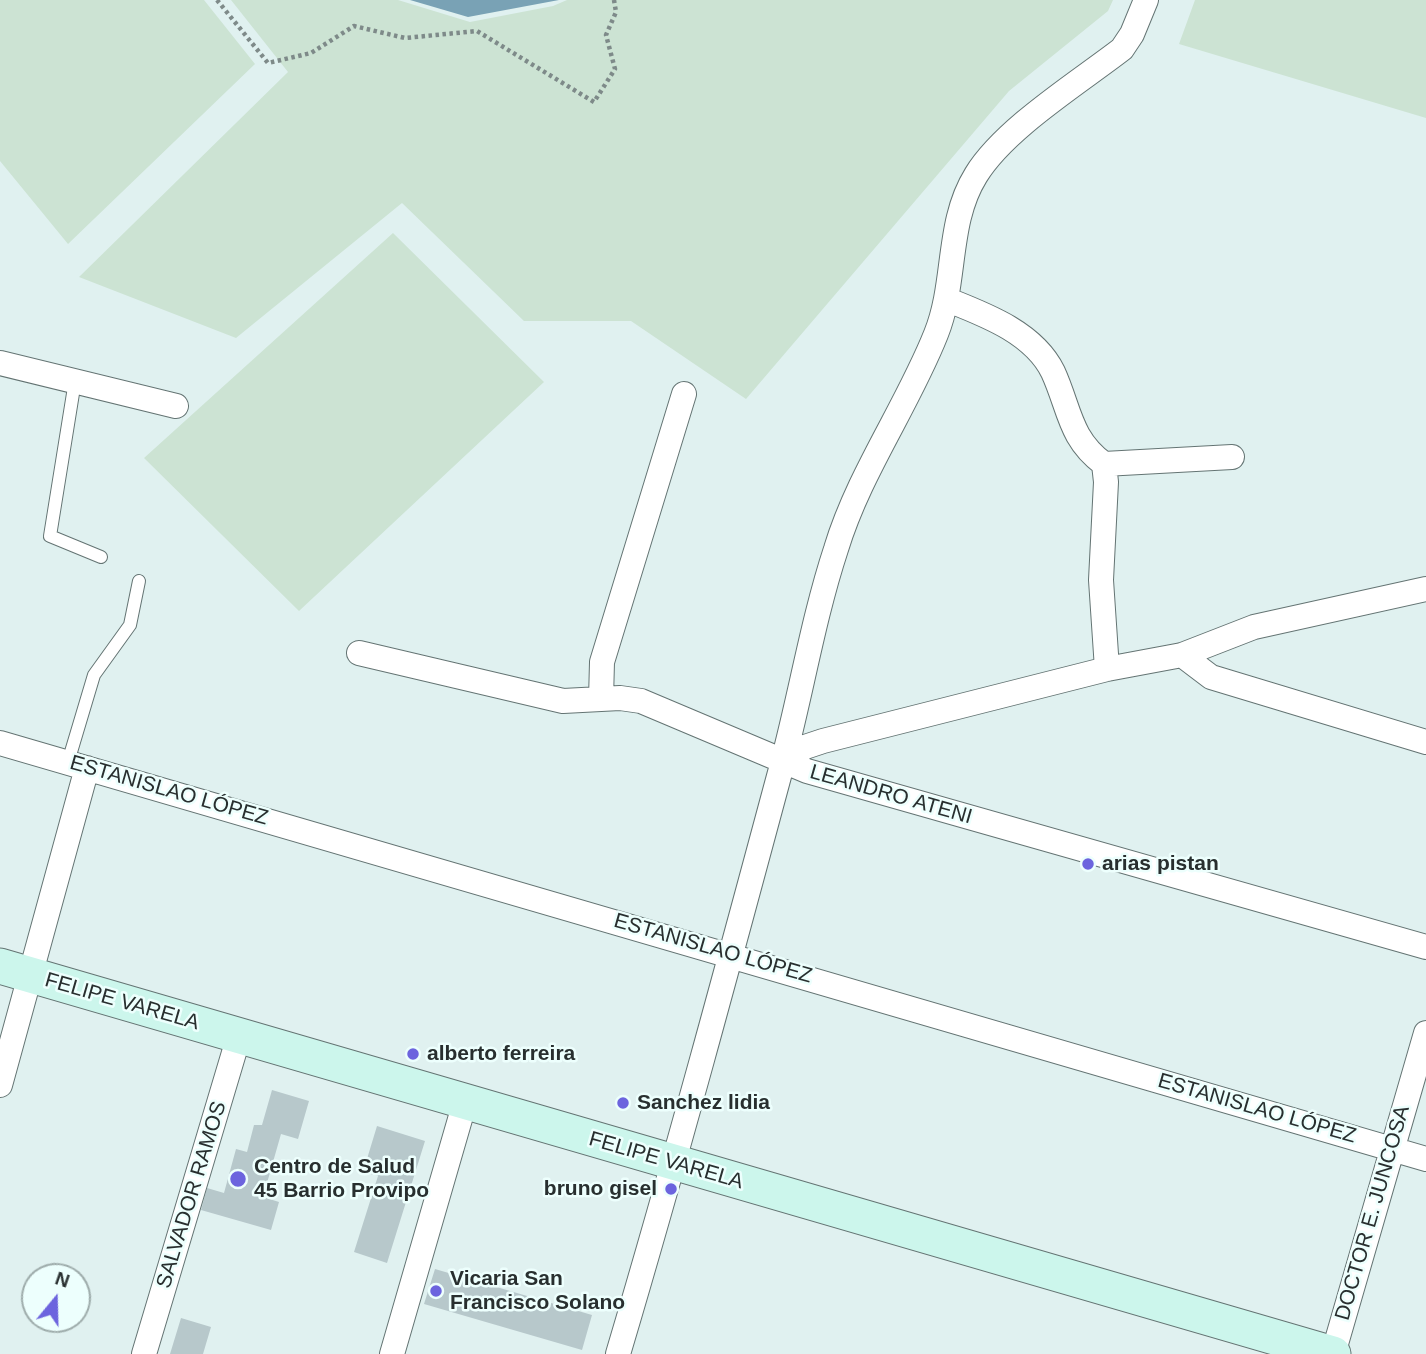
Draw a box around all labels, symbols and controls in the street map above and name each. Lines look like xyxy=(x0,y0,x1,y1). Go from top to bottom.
street label: ESTANISLAO LÓPEZ xyxy=(67,751,271,831)
street label: LEANDRO ATENI xyxy=(807,760,975,830)
place label: arias pistan xyxy=(1102,851,1219,877)
marker: arias pistan xyxy=(1080,856,1096,872)
street label: ESTANISLAO LÓPEZ xyxy=(611,909,815,989)
street label: FELIPE VARELA xyxy=(42,968,202,1036)
place label: alberto ferreira xyxy=(427,1041,575,1067)
marker: alberto ferreira xyxy=(405,1046,421,1062)
street label: ESTANISLAO LÓPEZ xyxy=(1155,1069,1359,1149)
place label: Sanchez lidia xyxy=(637,1090,770,1116)
marker: Sanchez lidia xyxy=(615,1095,631,1111)
street label: SALVADOR RAMOS xyxy=(152,1099,232,1291)
street label: DOCTOR E. JUNCOSA xyxy=(1330,1103,1416,1323)
street label: FELIPE VARELA xyxy=(586,1127,746,1195)
place label: Centro de Salud 45 Barrio Provipo xyxy=(254,1154,429,1204)
marker: Centro de Salud 45 Barrio Provipo xyxy=(228,1169,248,1189)
place label: bruno gisel xyxy=(544,1176,657,1202)
marker: bruno gisel xyxy=(663,1181,679,1197)
north arrow xyxy=(21,1263,91,1333)
place label: Vicaria San Francisco Solano xyxy=(450,1266,625,1316)
text: N xyxy=(52,1267,72,1292)
marker: Vicaria San Francisco Solano xyxy=(428,1283,444,1299)

